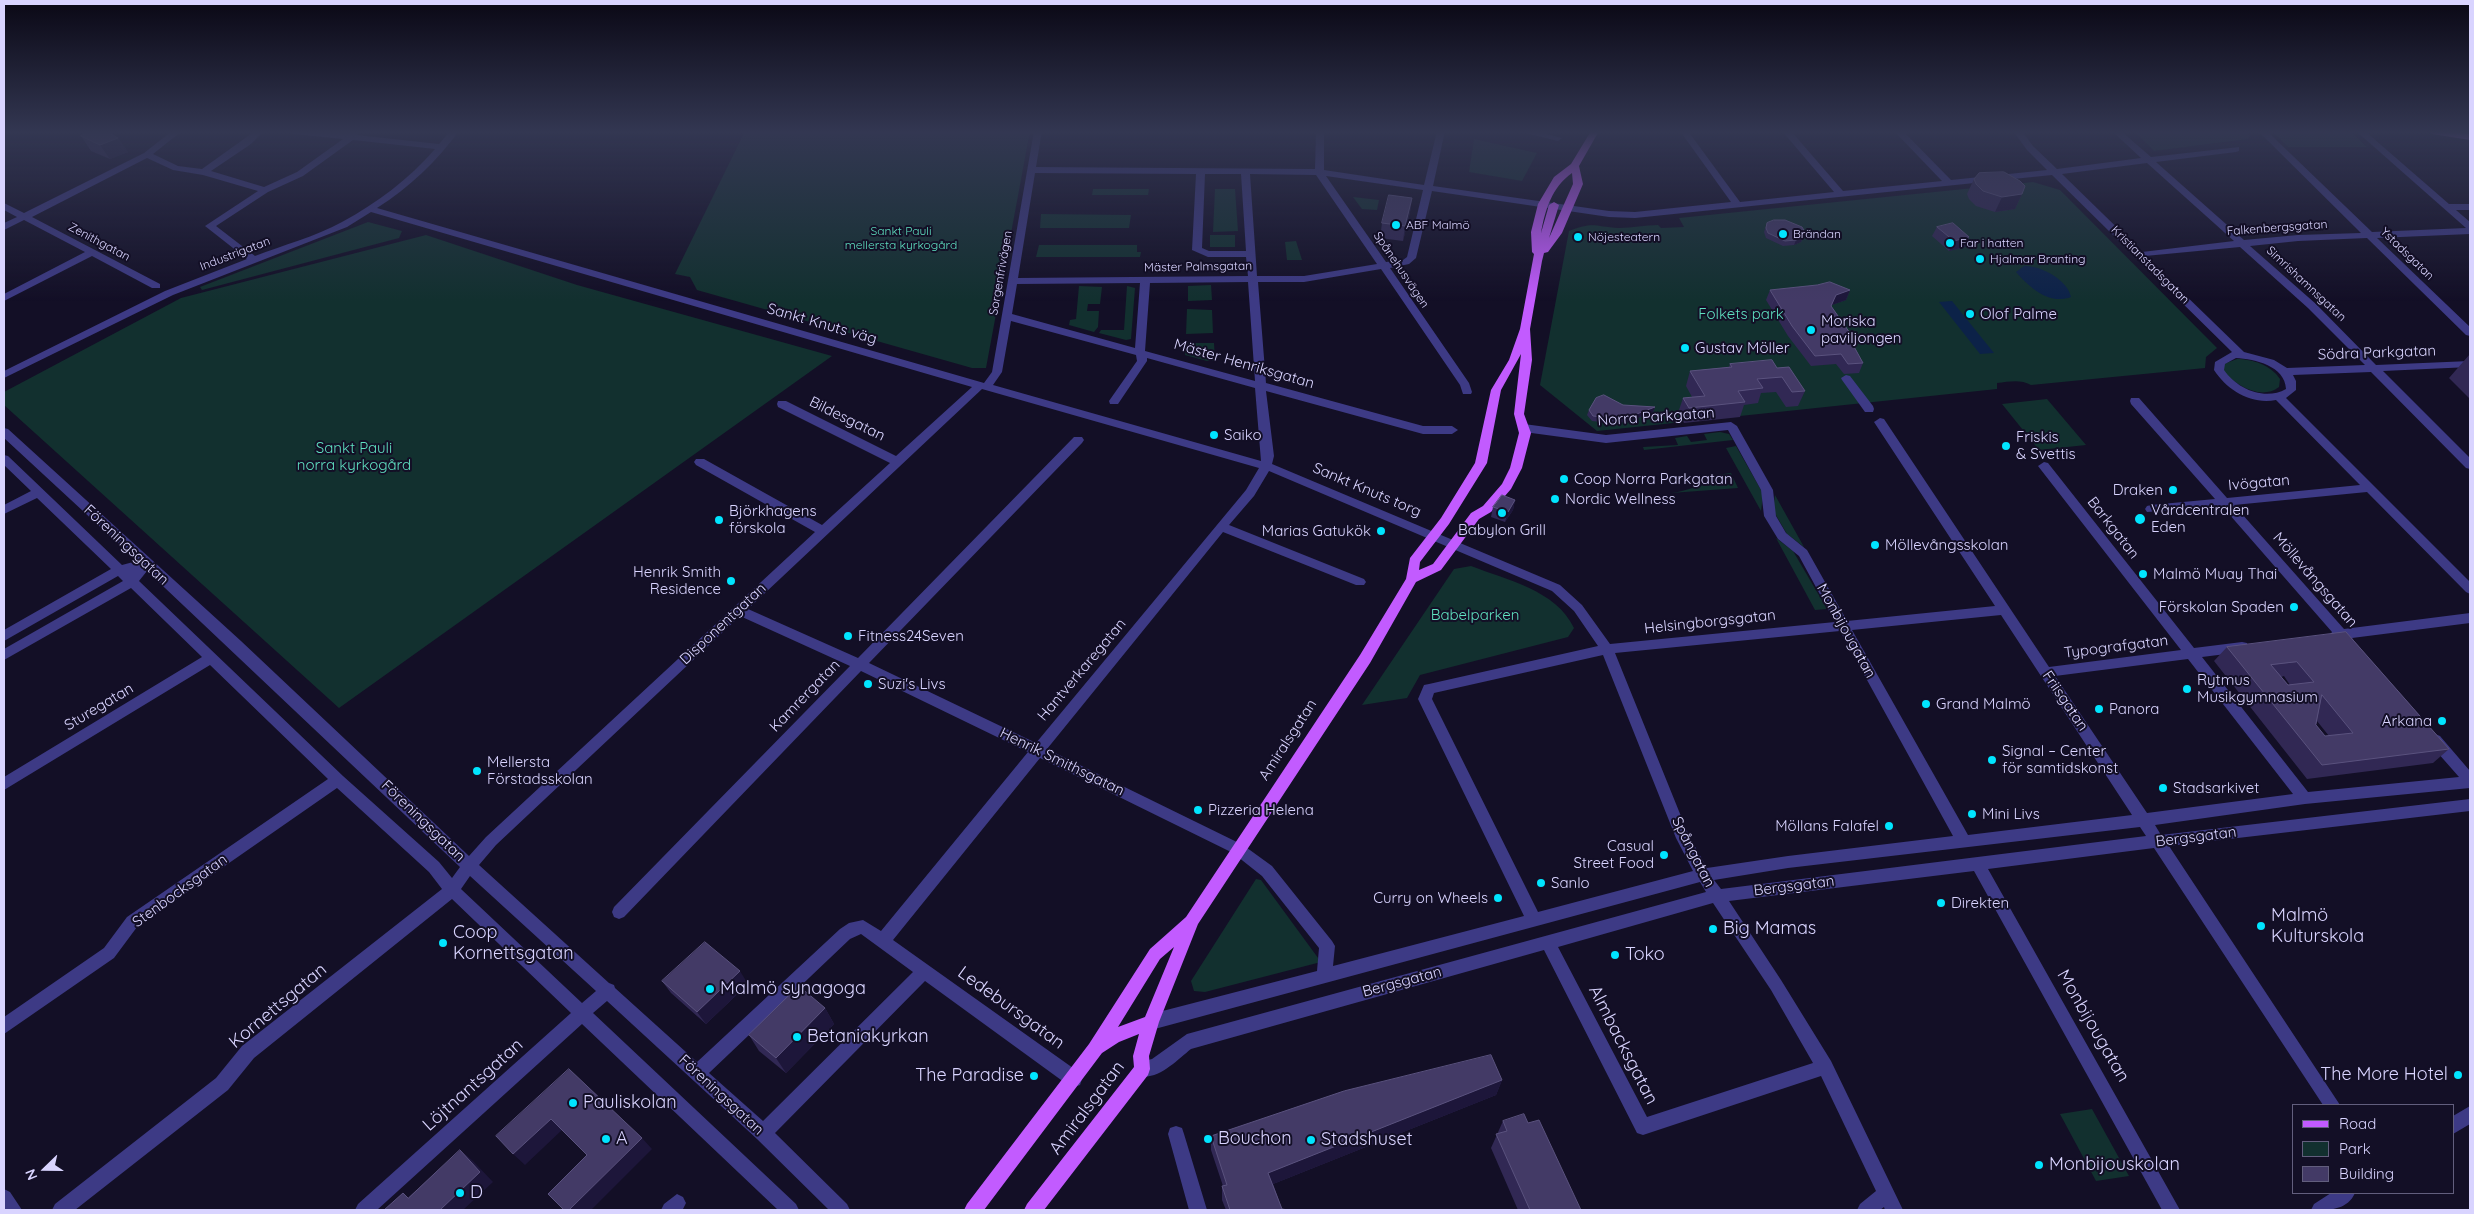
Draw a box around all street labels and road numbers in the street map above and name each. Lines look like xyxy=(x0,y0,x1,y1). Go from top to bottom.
street label: Falkenbergsgatan xyxy=(2226,217,2328,239)
street label: Zenithgatan xyxy=(66,220,132,264)
street label: Kristianstadsgatan xyxy=(2108,223,2192,307)
street label: Ystadsgatan xyxy=(2377,225,2437,283)
street label: Spånehusvägen xyxy=(1370,229,1432,311)
street label: Sorgenfrivägen xyxy=(986,230,1016,316)
street label: Industrigatan xyxy=(198,234,272,274)
street label: Simrishamnsgatan xyxy=(2263,243,2349,325)
street label: Mäster Palmsgatan xyxy=(1144,259,1252,275)
street label: Sankt Knuts väg xyxy=(765,300,879,348)
street label: Mäster Henriksgatan xyxy=(1172,335,1316,393)
street label: Södra Parkgatan xyxy=(2318,342,2436,364)
street label: Bildesgatan xyxy=(806,393,888,445)
street label: Norra Parkgatan xyxy=(1597,404,1715,430)
street label: Sankt Knuts torg xyxy=(1310,459,1424,521)
street label: Ivögatan xyxy=(2227,471,2291,495)
street label: Barkgatan xyxy=(2083,493,2143,563)
street label: Föreningsgatan xyxy=(80,501,172,589)
street label: Möllevångsgatan xyxy=(2269,529,2361,631)
street label: Disponentgatan xyxy=(676,579,770,669)
street label: Monbijougatan xyxy=(1813,581,1879,681)
street label: Helsingborgsgatan xyxy=(1643,606,1777,638)
street label: Hantverkaregatan xyxy=(1034,615,1130,725)
street label: Typografgatan xyxy=(2063,632,2169,662)
street label: Kamrergatan xyxy=(766,656,844,736)
street label: Friisgatan xyxy=(2038,667,2092,735)
street label: Sturegatan xyxy=(61,679,137,735)
street label: Amiralsgatan xyxy=(1255,696,1321,784)
street label: Henrik Smithsgatan xyxy=(997,724,1127,800)
street label: Föreningsgatan xyxy=(377,776,469,866)
street label: Spångatan xyxy=(1668,814,1718,890)
street label: Bergsgatan xyxy=(2155,823,2237,851)
street label: Stenbocksgatan xyxy=(129,851,231,931)
street label: Bergsgatan xyxy=(1753,872,1835,900)
street label: Kornettsgatan xyxy=(225,959,331,1053)
street label: Ledebursgatan xyxy=(953,962,1069,1054)
street label: Bergsgatan xyxy=(1360,963,1444,1001)
street label: Monbijougatan xyxy=(2052,966,2134,1086)
street label: Almbacksgatan xyxy=(1584,982,1662,1108)
street label: Löjtnantsgatan xyxy=(418,1034,528,1136)
street label: Föreningsgatan xyxy=(675,1051,767,1139)
street label: Amiralsgatan xyxy=(1045,1057,1129,1159)

